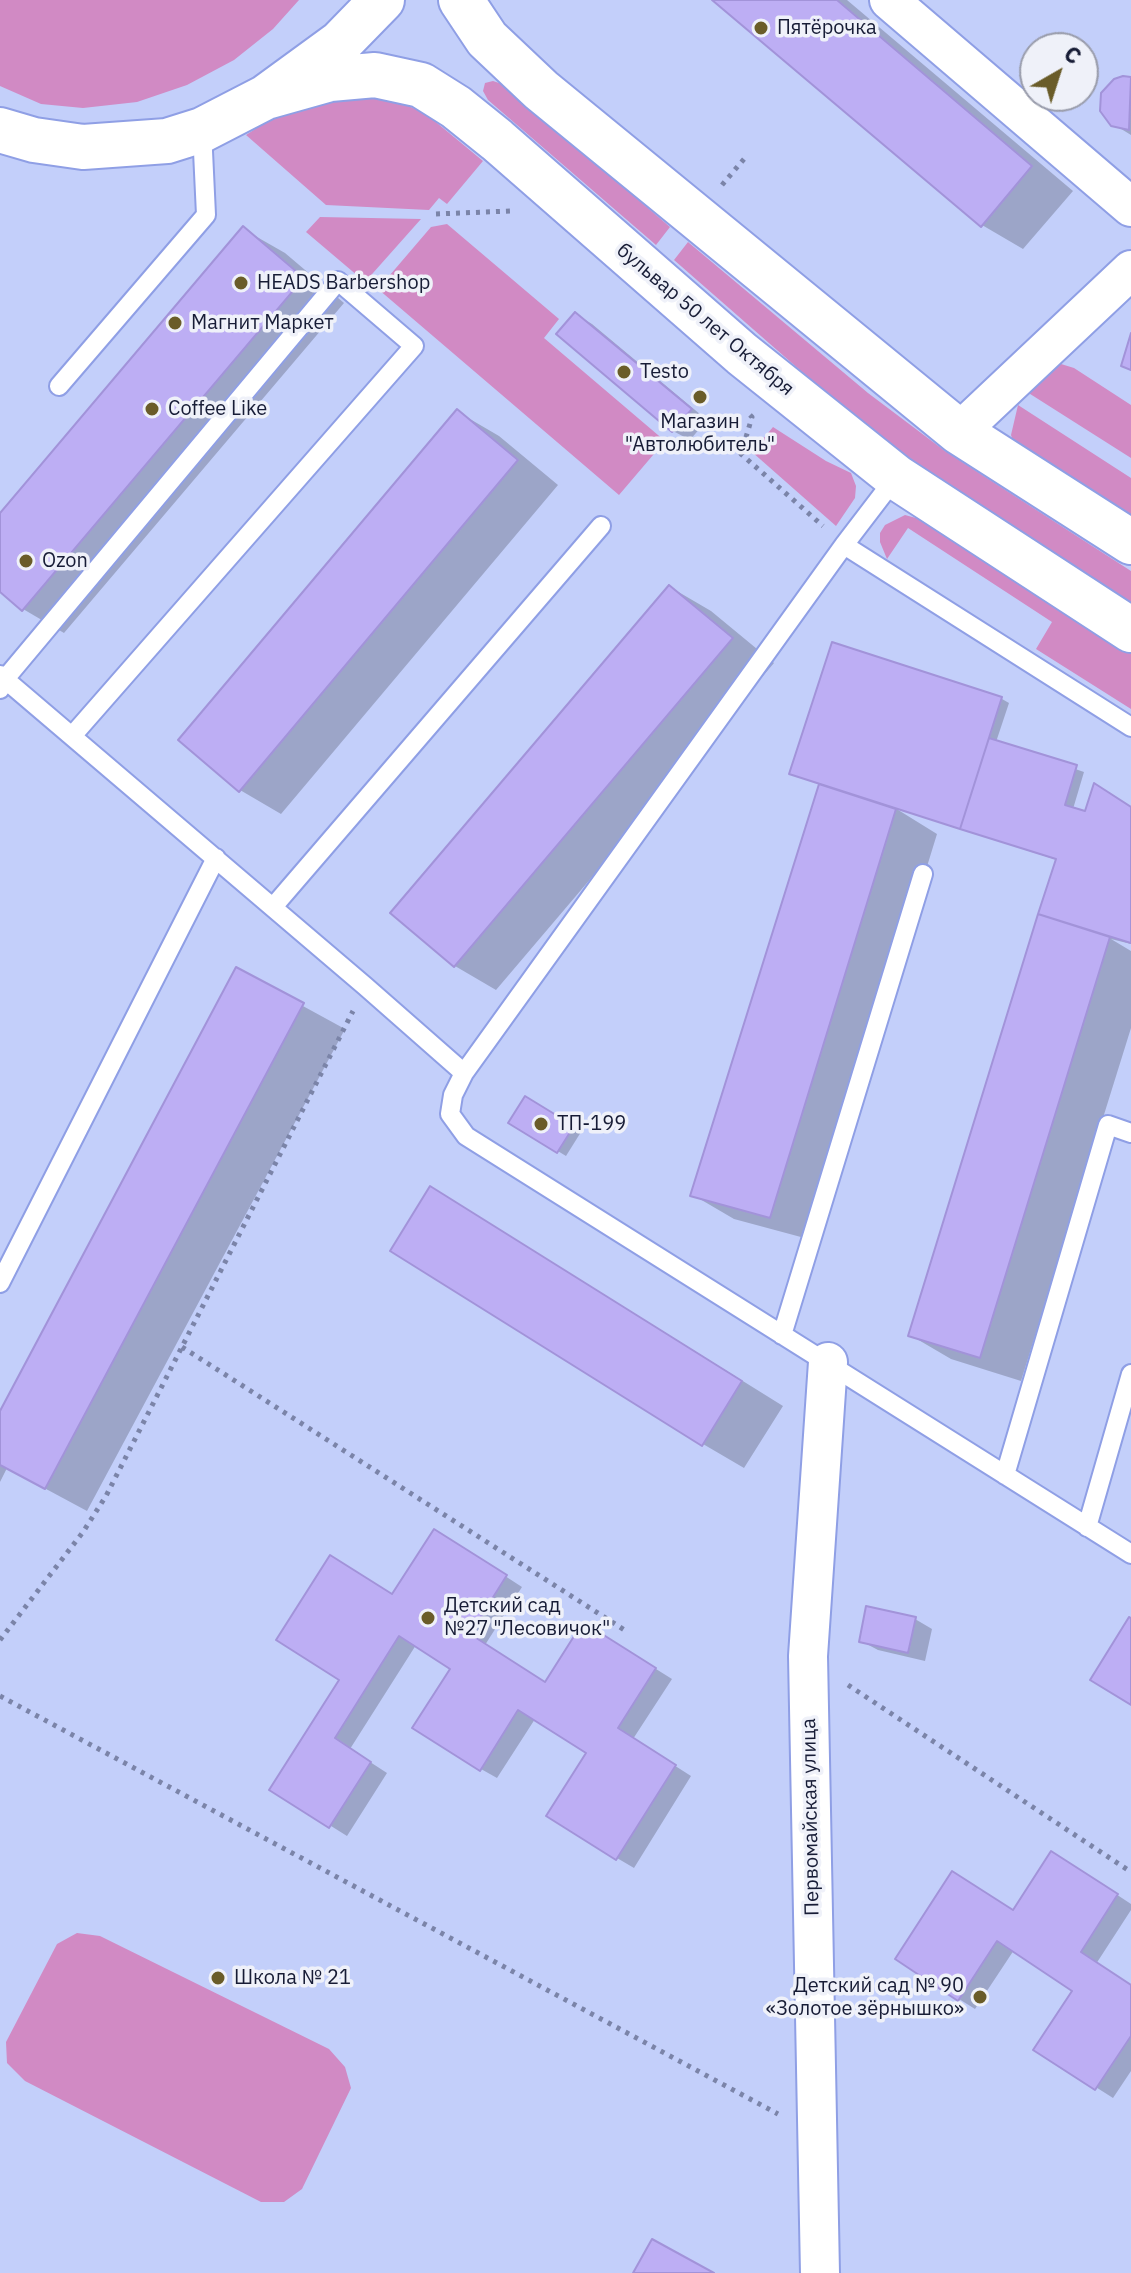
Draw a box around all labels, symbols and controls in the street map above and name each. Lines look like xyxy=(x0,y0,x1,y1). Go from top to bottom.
place label: Пятёрочка xyxy=(777,16,877,40)
marker: Пятёрочка xyxy=(752,19,770,37)
north arrow xyxy=(1019,32,1099,112)
text: С xyxy=(1058,39,1088,70)
street label: бульвар 50 лет Октября xyxy=(611,239,799,401)
place label: HEADS Barbershop xyxy=(257,271,430,295)
marker: HEADS Barbershop xyxy=(232,274,250,292)
place label: Магнит Маркет xyxy=(191,311,334,335)
marker: Магнит Маркет xyxy=(166,314,184,332)
place label: Testo xyxy=(640,360,689,384)
marker: Testo xyxy=(615,363,633,381)
marker: Магазин "Автолюбитель" xyxy=(691,388,709,406)
place label: Coffee Like xyxy=(168,397,267,421)
marker: Coffee Like xyxy=(143,400,161,418)
place label: Магазин "Автолюбитель" xyxy=(625,410,775,457)
place label: Ozon xyxy=(42,549,88,573)
marker: Ozon xyxy=(17,552,35,570)
place label: ТП-199 xyxy=(557,1112,626,1136)
marker: ТП-199 xyxy=(532,1115,550,1133)
place label: Детский сад №27 "Лесовичок" xyxy=(444,1594,610,1641)
marker: Детский сад №27 "Лесовичок" xyxy=(419,1609,437,1627)
street label: Первомайская улица xyxy=(797,1718,825,1916)
place label: Школа № 21 xyxy=(234,1966,351,1990)
marker: Школа № 21 xyxy=(209,1969,227,1987)
place label: Детский сад № 90 «Золотое зёрнышко» xyxy=(766,1974,964,2021)
marker: Детский сад № 90 «Золотое зёрнышко» xyxy=(971,1988,989,2006)

